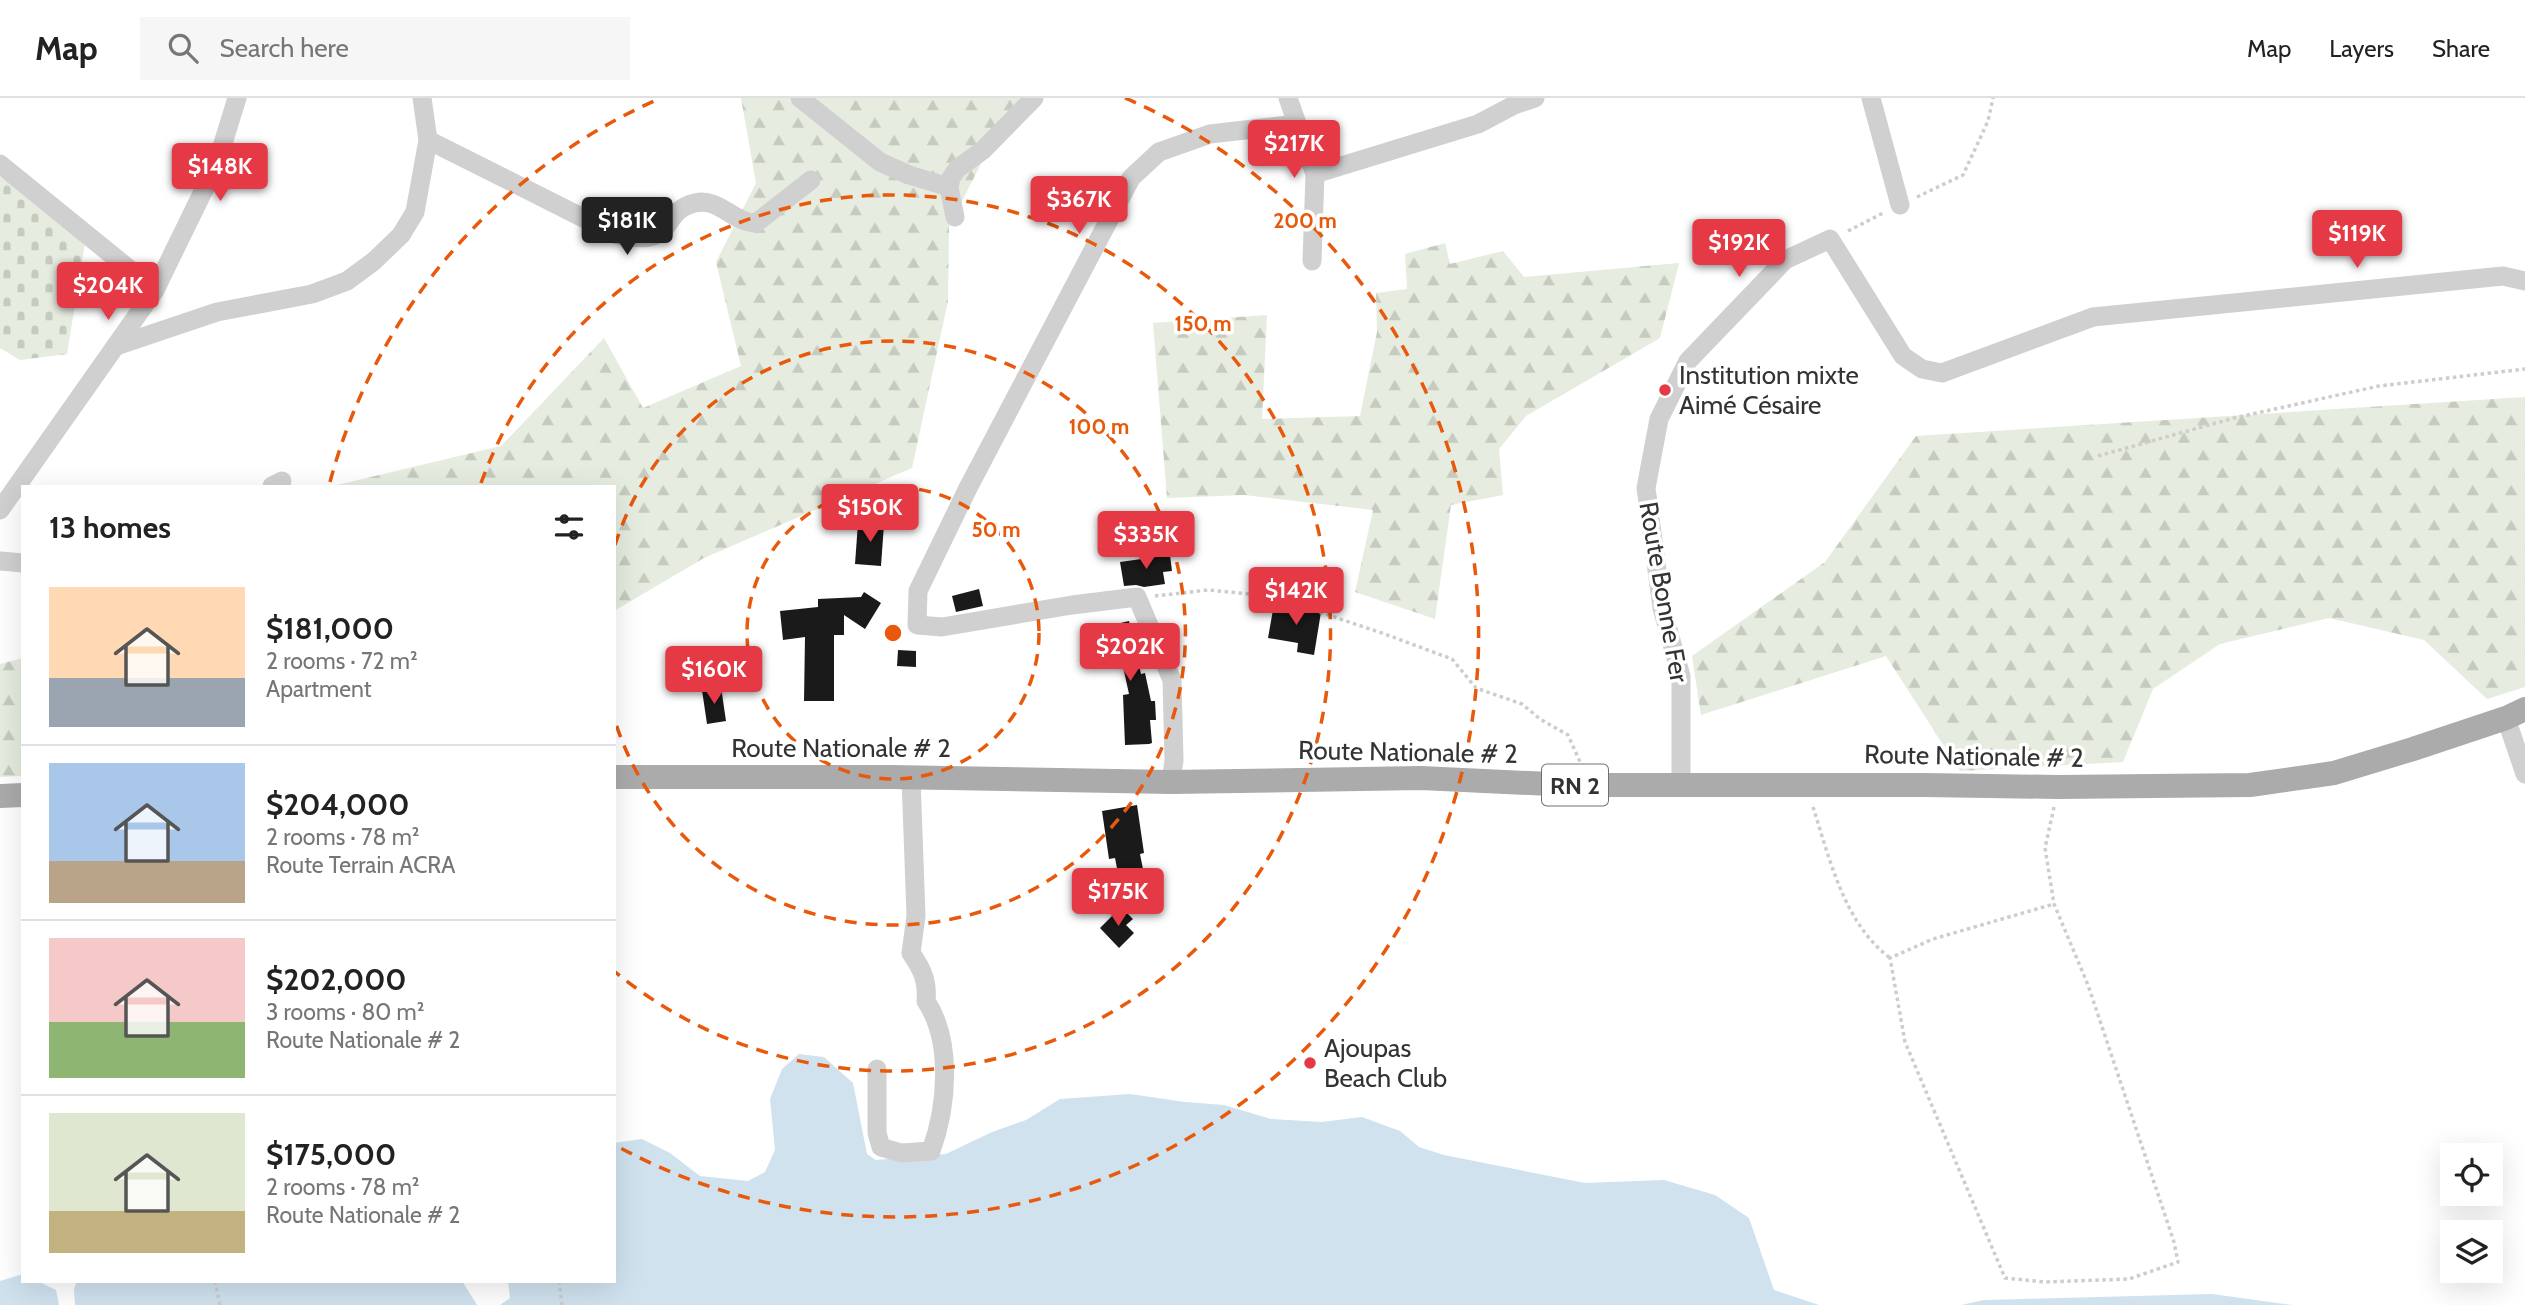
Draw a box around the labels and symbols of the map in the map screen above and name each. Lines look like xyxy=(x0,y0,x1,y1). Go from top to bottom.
pin: $217K xyxy=(1245,120,1343,180)
pin: $148K xyxy=(171,144,269,203)
pin: $367K xyxy=(1030,176,1128,236)
pin: $181K xyxy=(578,198,676,257)
text: 200 m xyxy=(1273,208,1337,233)
pin: $119K xyxy=(2308,211,2406,270)
pin: $192K xyxy=(1690,220,1788,279)
pin: $204K xyxy=(59,262,157,322)
text: 150 m xyxy=(1175,311,1231,336)
place label: Institution mixte Aimé Césaire xyxy=(1679,359,1859,421)
marker: Institution mixte Aimé Césaire xyxy=(1657,382,1673,398)
text: 100 m xyxy=(1069,414,1129,439)
pin: $150K xyxy=(821,484,919,544)
street label: Route Bonne Fer xyxy=(1632,499,1696,686)
pin: $335K xyxy=(1097,512,1195,571)
text: 50 m xyxy=(971,517,1021,542)
pin: $142K xyxy=(1247,568,1345,627)
centre of rings xyxy=(881,621,905,645)
pin: $202K xyxy=(1081,624,1179,683)
pin: $160K xyxy=(665,646,763,706)
street label: Route Nationale # 2 xyxy=(731,732,951,764)
street label: Route Nationale # 2 xyxy=(1298,734,1518,770)
street label: Route Nationale # 2 xyxy=(1864,738,2084,774)
road number: RN 2 xyxy=(1542,764,1608,806)
pin: $175K xyxy=(1069,868,1167,928)
place label: Ajoupas Beach Club xyxy=(1324,1032,1447,1094)
marker: Ajoupas Beach Club xyxy=(1302,1055,1318,1071)

